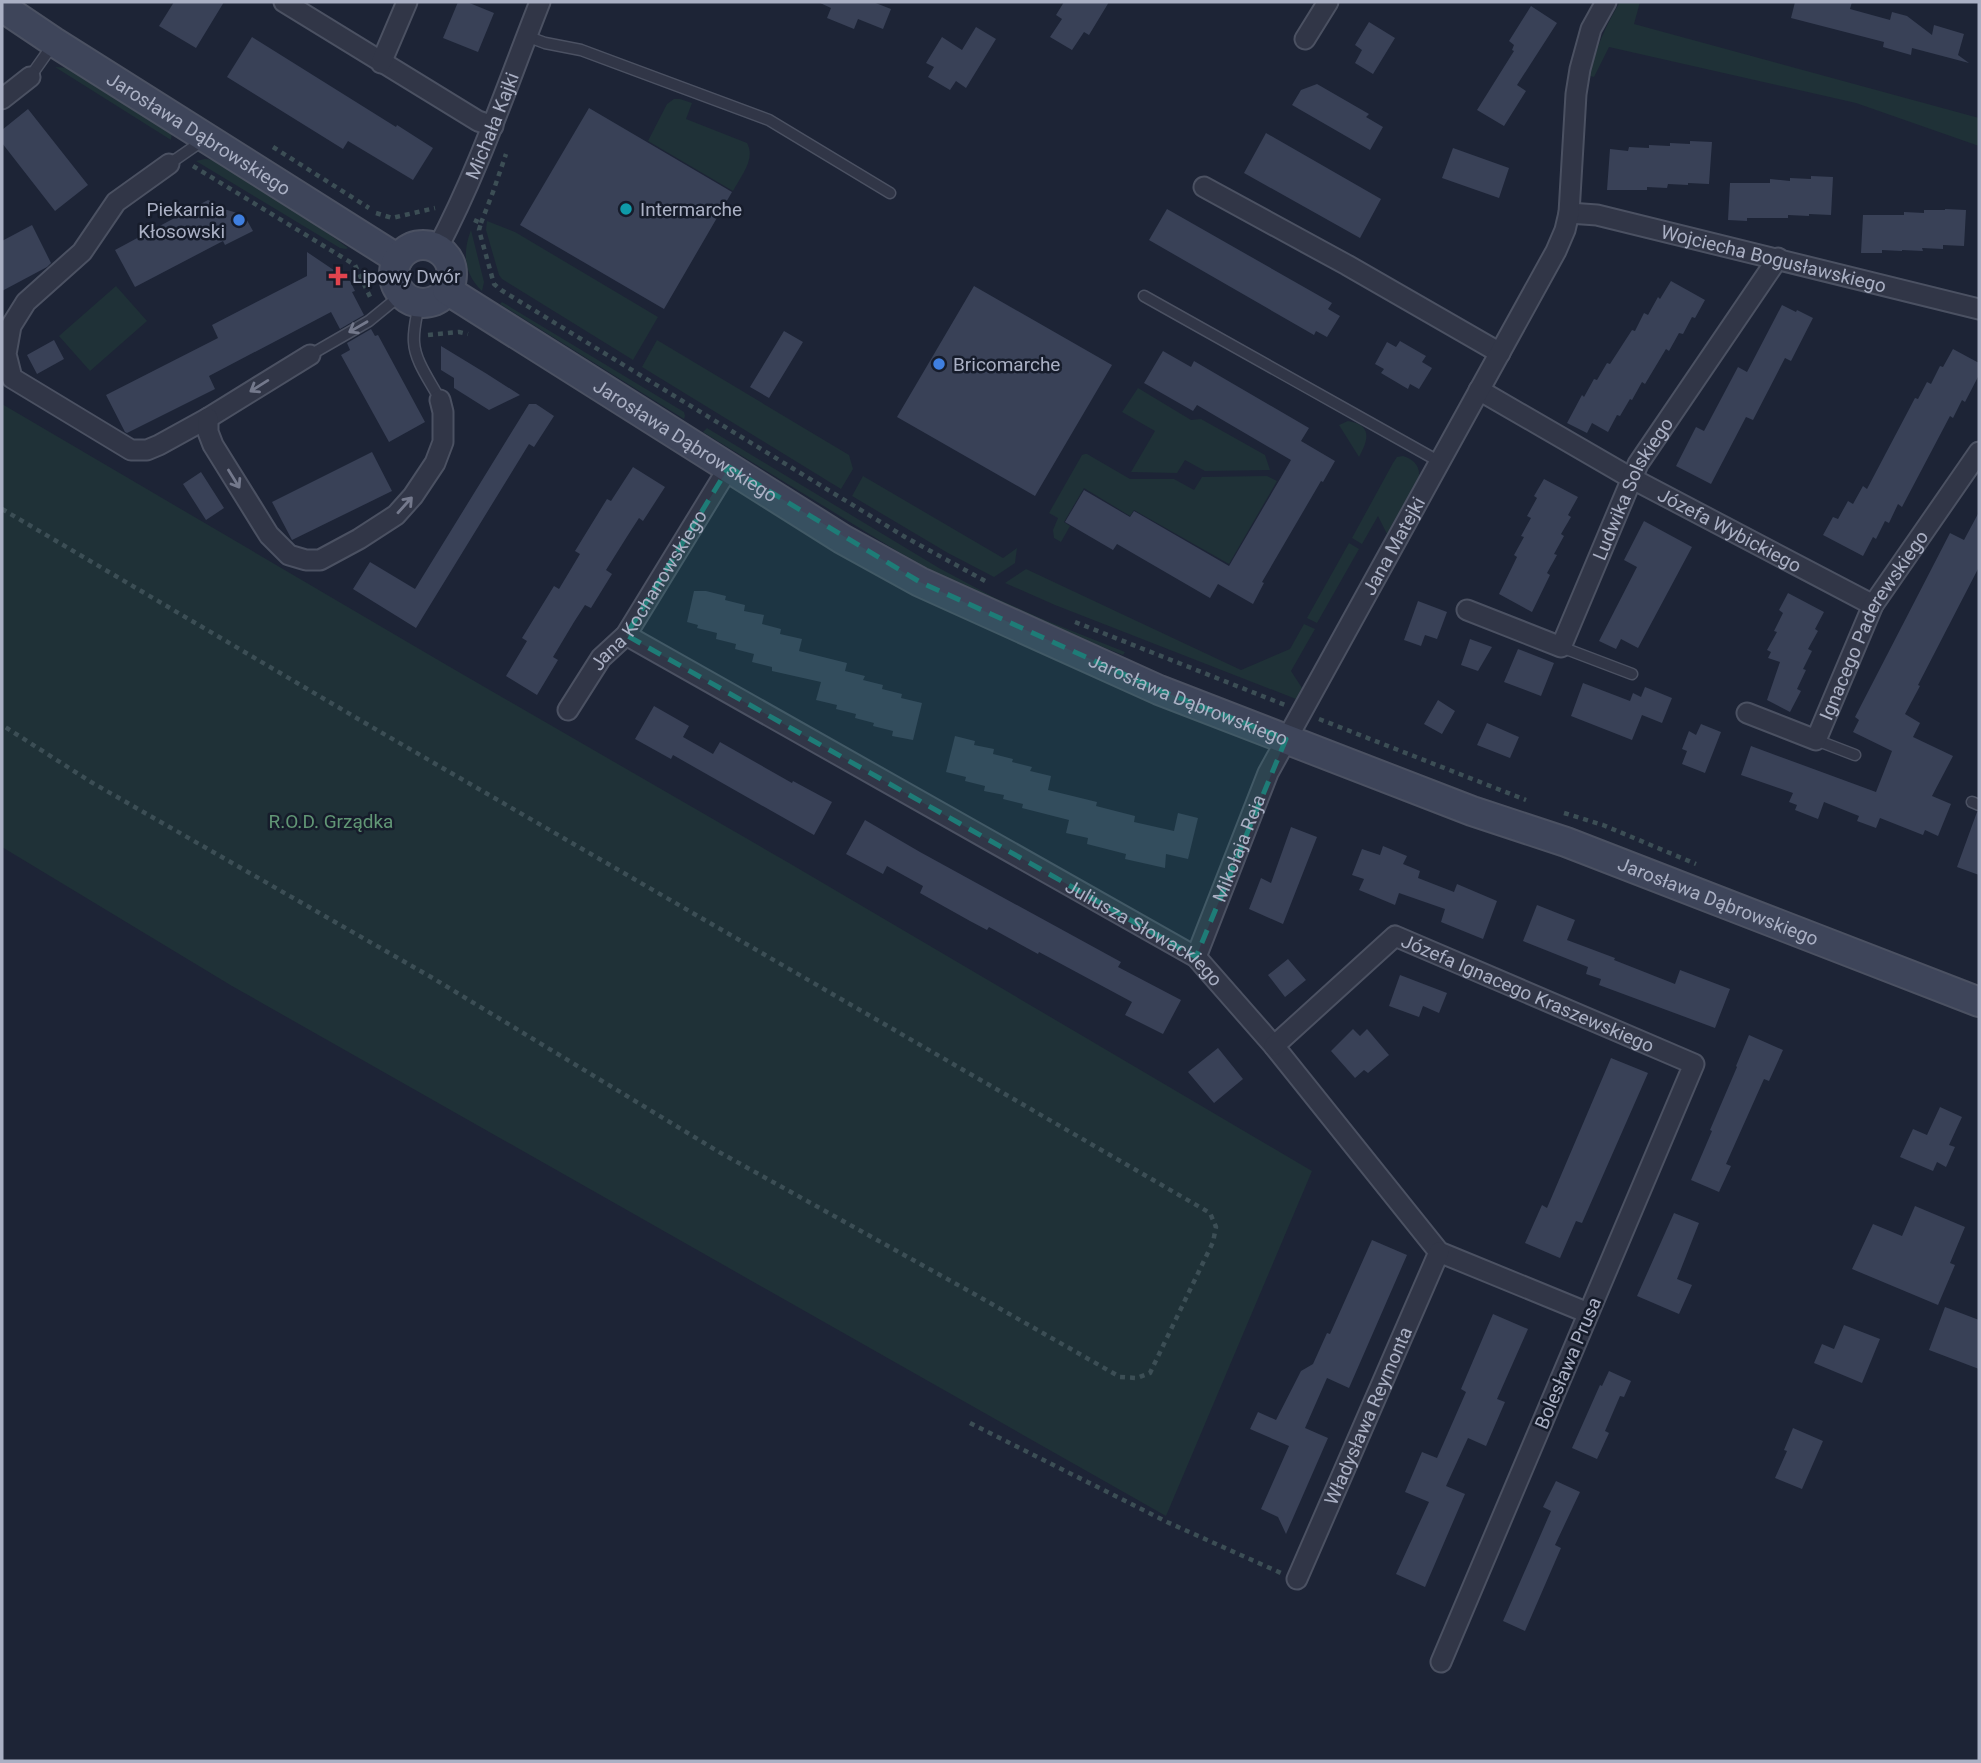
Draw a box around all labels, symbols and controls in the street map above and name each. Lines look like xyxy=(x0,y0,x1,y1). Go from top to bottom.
street label: Jarosława Dąbrowskiego xyxy=(103,67,295,200)
street label: Michała Kajki xyxy=(460,69,523,183)
place label: Piekarnia Kłosowski xyxy=(138,198,225,243)
place label: Intermarche xyxy=(640,198,742,221)
marker: Intermarche xyxy=(618,201,634,217)
marker: Piekarnia Kłosowski xyxy=(231,212,247,228)
street label: Wojciecha Bogusławskiego xyxy=(1659,220,1889,297)
place label: Lipowy Dwór xyxy=(352,265,461,288)
marker: Lipowy Dwór xyxy=(330,268,346,284)
one-way arrow xyxy=(348,320,368,334)
place label: Bricomarche xyxy=(953,353,1060,376)
marker: Bricomarche xyxy=(931,356,947,372)
street label: Jarosława Dąbrowskiego xyxy=(589,374,782,507)
one-way arrow xyxy=(249,380,269,394)
street label: Ludwika Solskiego xyxy=(1587,413,1678,563)
one-way arrow xyxy=(228,469,242,489)
street label: Józefa Wybickiego xyxy=(1654,483,1805,577)
street label: Jana Matejki xyxy=(1357,493,1430,599)
one-way arrow xyxy=(396,497,413,514)
street label: Jana Kochanowskiego xyxy=(585,505,712,674)
street label: Ignacego Paderewskiego xyxy=(1814,526,1933,724)
street label: Jarosława Dąbrowskiego xyxy=(1085,648,1291,750)
street label: Mikołaja Reja xyxy=(1207,791,1270,905)
park label: R.O.D. Grządka xyxy=(269,810,393,833)
street label: Jarosława Dąbrowskiego xyxy=(1615,852,1822,950)
street label: Juliusza Słowackiego xyxy=(1061,874,1228,991)
street label: Józefa Ignacego Kraszewskiego xyxy=(1398,929,1658,1057)
street label: Bolesława Prusa xyxy=(1530,1294,1606,1432)
street label: Władysława Reymonta xyxy=(1319,1323,1417,1508)

